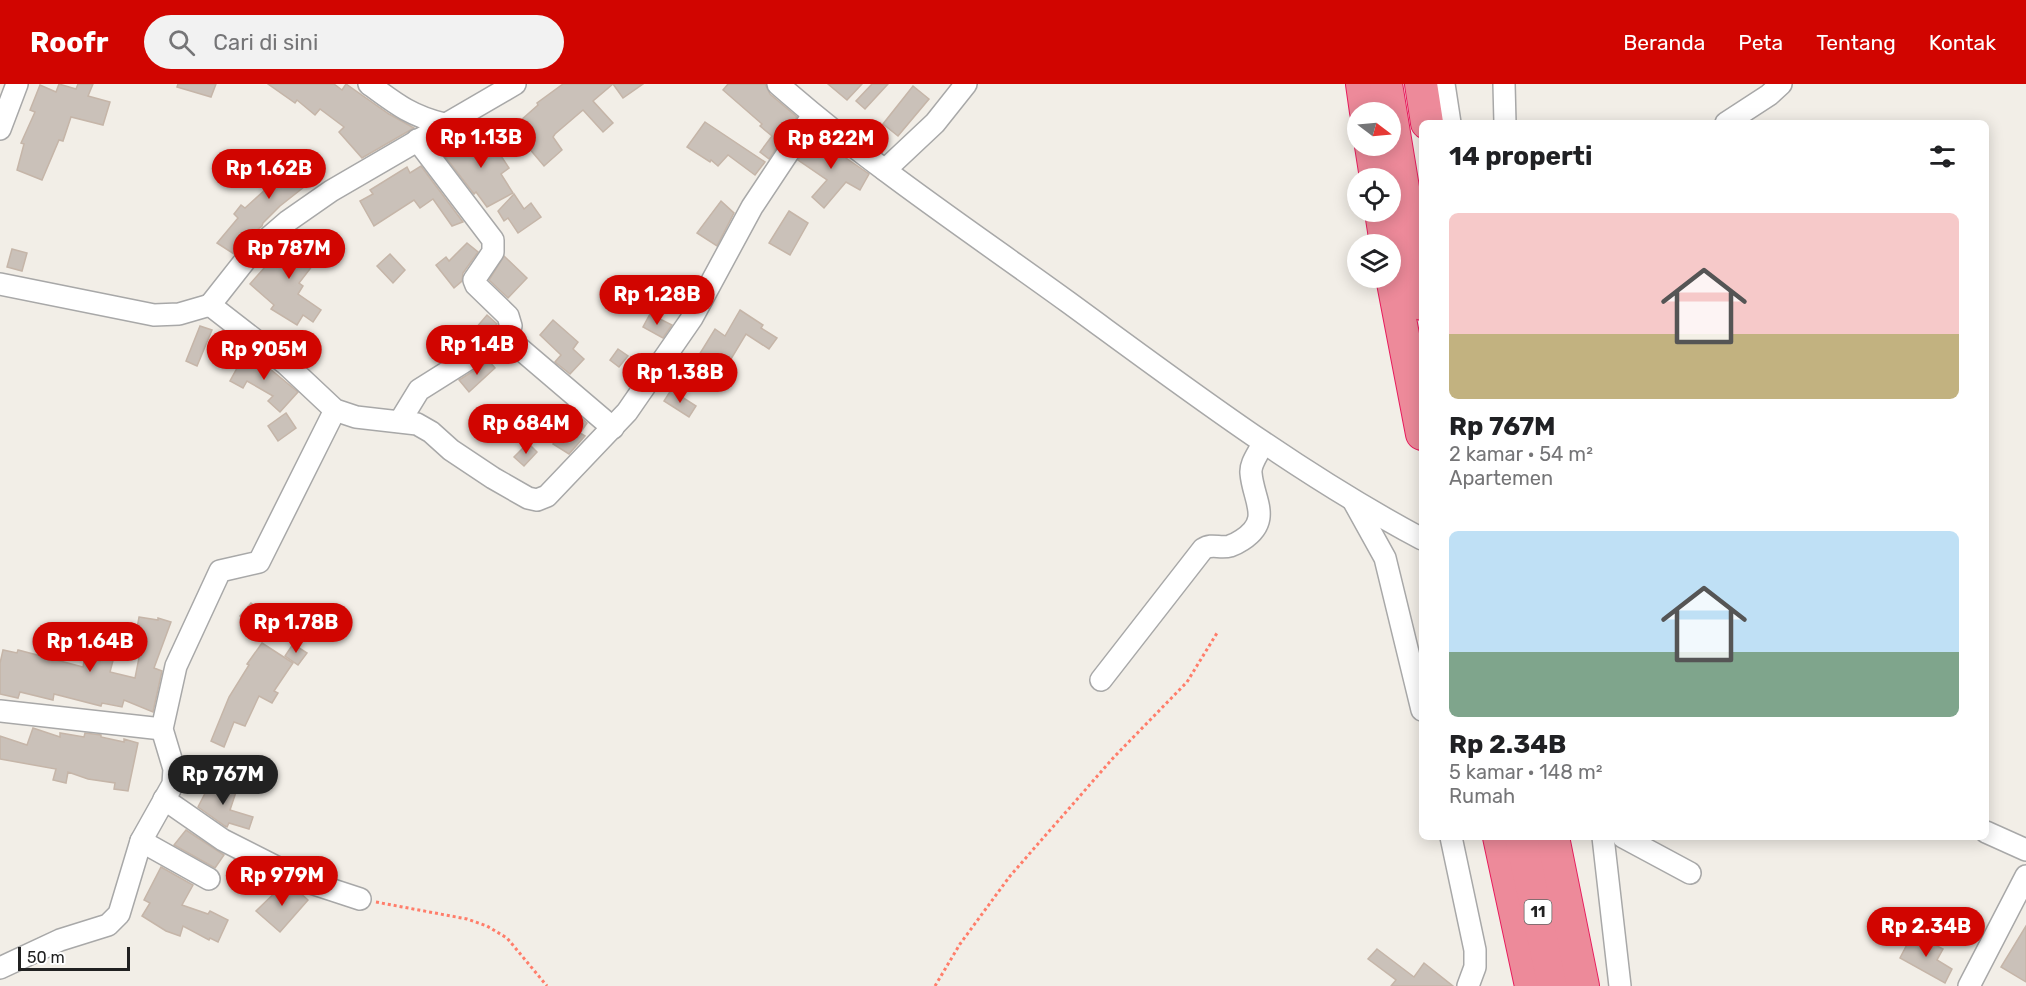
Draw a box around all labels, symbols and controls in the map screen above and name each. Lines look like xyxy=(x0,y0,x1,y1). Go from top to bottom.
search box xyxy=(144,15,564,69)
text: Roofr xyxy=(30,26,108,59)
icon: search xyxy=(165,26,198,59)
text: Cari di sini xyxy=(213,29,318,56)
text: Beranda xyxy=(1623,30,1705,55)
text: Peta xyxy=(1738,30,1783,55)
text: Tentang xyxy=(1816,30,1896,55)
text: Kontak xyxy=(1929,30,1996,55)
north arrow xyxy=(1347,102,1401,156)
map controls xyxy=(1347,102,1401,288)
pin: Rp 1.13B xyxy=(419,118,543,169)
pin: Rp 822M xyxy=(776,119,886,170)
text: Rp 1.13B xyxy=(440,125,522,149)
text: Rp 822M xyxy=(788,126,874,150)
icon: filters xyxy=(1926,140,1959,173)
text: 14 properti xyxy=(1449,141,1592,172)
pin: Rp 1.62B xyxy=(207,149,331,200)
text: Rp 1.62B xyxy=(226,156,312,180)
button: locate xyxy=(1347,168,1401,222)
pin: Rp 787M xyxy=(234,229,344,280)
button: layers xyxy=(1347,234,1401,288)
text: Rp 787M xyxy=(247,236,331,260)
icon: home xyxy=(1650,252,1758,360)
pin: Rp 1.28B xyxy=(595,275,719,326)
text: Rp 1.28B xyxy=(614,282,700,306)
pin: Rp 1.4B xyxy=(422,325,532,376)
pin: Rp 905M xyxy=(209,330,319,381)
text: Rp 1.4B xyxy=(440,332,514,356)
text: Rp 905M xyxy=(221,337,307,361)
pin: Rp 1.38B xyxy=(618,353,742,404)
text: Rp 1.38B xyxy=(636,360,724,384)
pin: Rp 684M xyxy=(471,404,581,455)
text: Rp 684M xyxy=(482,411,570,435)
text: Rp 767M xyxy=(1449,411,1556,442)
text: 2 kamar · 54 m² xyxy=(1449,442,1593,466)
text: Apartemen xyxy=(1449,466,1553,490)
icon: home xyxy=(1650,570,1758,678)
pin: Rp 1.78B xyxy=(234,603,358,654)
text: Rp 1.78B xyxy=(254,610,338,634)
pin: Rp 1.64B xyxy=(28,622,152,673)
text: Rp 1.64B xyxy=(47,629,133,653)
text: Rp 2.34B xyxy=(1449,729,1566,760)
pin: Rp 767M xyxy=(168,755,278,806)
text: 5 kamar · 148 m² xyxy=(1449,760,1603,784)
text: Rp 767M xyxy=(182,762,264,786)
text: Rumah xyxy=(1449,784,1515,808)
pin: Rp 979M xyxy=(227,856,337,907)
text: Rp 979M xyxy=(240,863,324,887)
road number: 11 xyxy=(1524,900,1552,924)
pin: Rp 2.34B xyxy=(1864,907,1988,958)
text: Rp 2.34B xyxy=(1881,914,1971,938)
scale bar xyxy=(18,944,130,972)
text: 50 m xyxy=(27,948,65,967)

